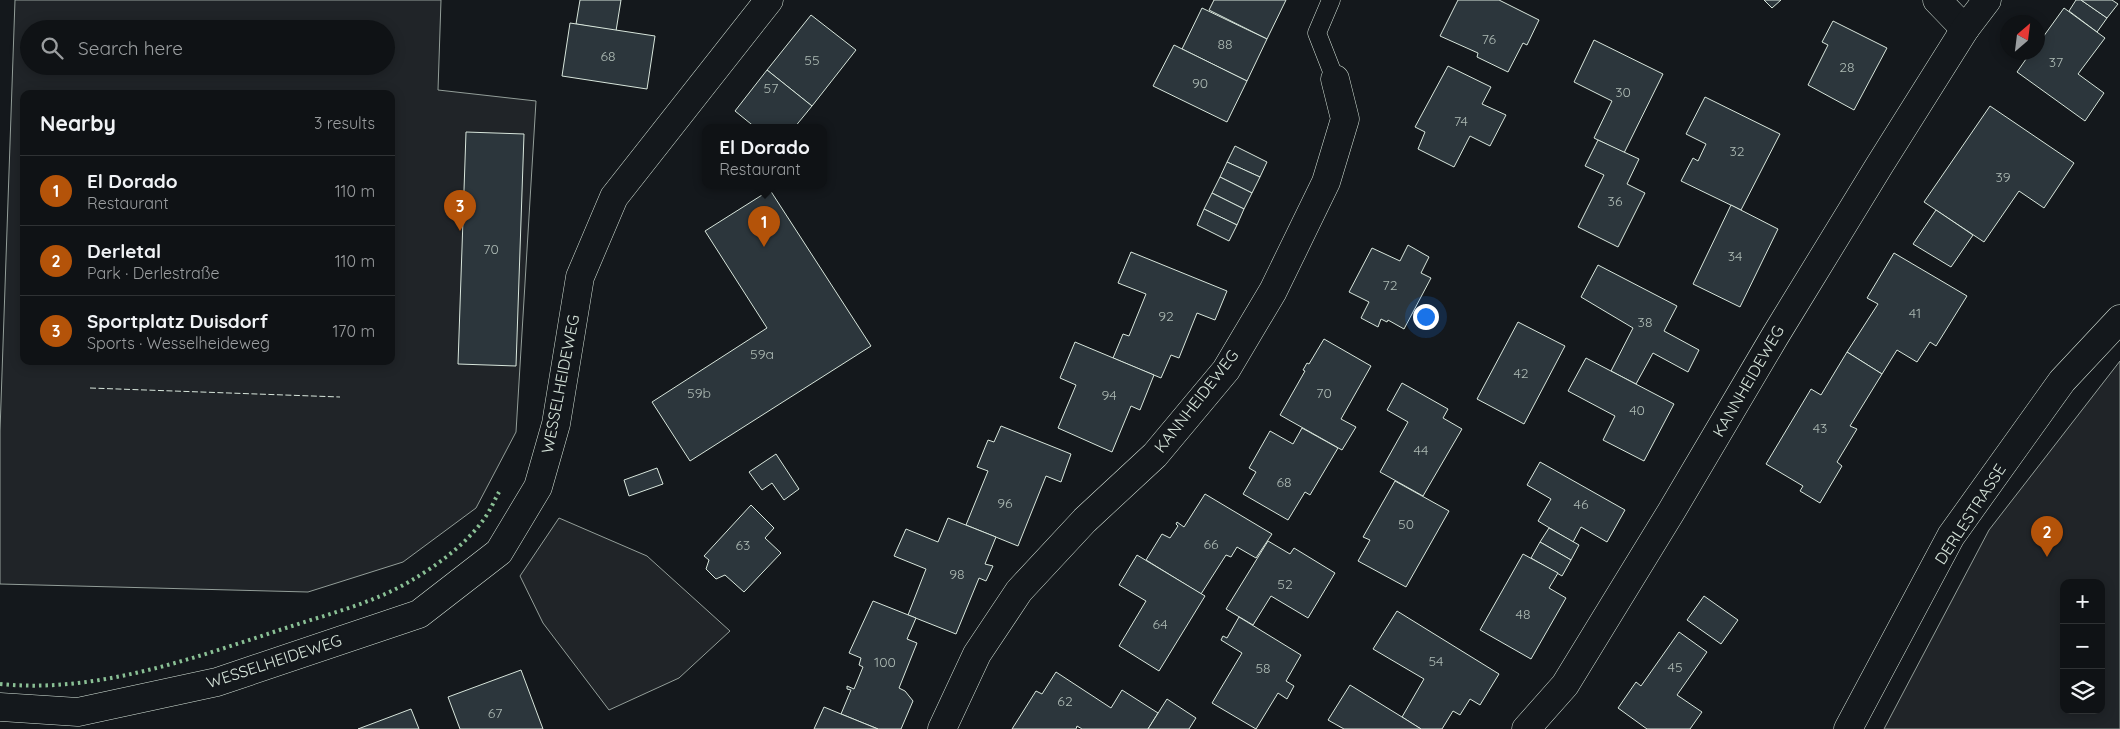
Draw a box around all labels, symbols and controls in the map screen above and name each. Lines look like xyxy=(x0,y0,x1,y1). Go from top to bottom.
north arrow xyxy=(2000,15,2045,60)
search box xyxy=(20,20,395,75)
house number: 76 xyxy=(1482,30,1497,48)
icon: search xyxy=(38,34,66,62)
house number: 88 xyxy=(1217,35,1233,53)
text: Search here xyxy=(78,36,183,60)
house number: 68 xyxy=(600,47,616,65)
house number: 55 xyxy=(804,51,820,69)
house number: 37 xyxy=(2049,53,2063,71)
house number: 28 xyxy=(1839,58,1855,76)
house number: 90 xyxy=(1192,74,1208,92)
house number: 57 xyxy=(764,79,778,97)
house number: 30 xyxy=(1615,83,1631,101)
text: Nearby xyxy=(40,110,116,136)
house number: 74 xyxy=(1454,112,1468,130)
text: 3 results xyxy=(314,113,375,133)
popup xyxy=(702,124,827,189)
text: El Dorado xyxy=(719,135,810,159)
house number: 32 xyxy=(1729,142,1745,160)
text: Restaurant xyxy=(719,159,801,179)
house number: 39 xyxy=(1995,168,2011,186)
text: El Dorado xyxy=(87,169,178,193)
text: 1 xyxy=(53,181,59,201)
text: 110 m xyxy=(335,181,375,201)
pin: 3 xyxy=(444,190,476,231)
house number: 36 xyxy=(1608,192,1623,210)
text: Restaurant xyxy=(87,193,169,213)
pin: 1 xyxy=(748,206,780,247)
text: Derletal xyxy=(87,239,161,263)
house number: 70 xyxy=(483,240,499,258)
house number: 34 xyxy=(1728,247,1742,265)
text: 2 xyxy=(51,251,61,271)
text: 110 m xyxy=(335,251,375,271)
text: Park · Derlestraße xyxy=(87,263,219,283)
house number: 72 xyxy=(1383,276,1398,294)
your location xyxy=(1413,304,1439,330)
house number: 41 xyxy=(1909,304,1921,322)
house number: 92 xyxy=(1158,307,1174,325)
text: Sportplatz Duisdorf xyxy=(87,309,268,333)
street label: WESSELHEIDEWEG xyxy=(537,313,583,455)
house number: 38 xyxy=(1638,313,1652,331)
text: 3 xyxy=(52,321,60,341)
text: 170 m xyxy=(332,321,375,341)
street label: KANNHEIDEWEG xyxy=(1708,322,1788,440)
text: Sports · Wesselheideweg xyxy=(87,333,270,353)
house number: 59a xyxy=(750,345,774,363)
street label: KANNHEIDEWEG xyxy=(1150,345,1242,457)
house number: 42 xyxy=(1513,364,1529,382)
house number: 59b xyxy=(687,384,711,402)
house number: 70 xyxy=(1316,384,1332,402)
house number: 94 xyxy=(1101,386,1117,404)
house number: 40 xyxy=(1629,401,1645,419)
house number: 43 xyxy=(1813,419,1827,437)
house number: 44 xyxy=(1414,441,1428,459)
street label: DERLESTRASSE xyxy=(1930,460,2010,568)
house number: 68 xyxy=(1276,473,1292,491)
house number: 96 xyxy=(997,494,1013,512)
house number: 46 xyxy=(1574,495,1589,513)
house number: 50 xyxy=(1398,515,1414,533)
pin: 2 xyxy=(2031,516,2063,557)
house number: 66 xyxy=(1203,535,1219,553)
house number: 63 xyxy=(736,536,750,554)
house number: 98 xyxy=(949,565,965,583)
house number: 52 xyxy=(1277,575,1293,593)
map controls xyxy=(2060,579,2105,714)
button: + xyxy=(2060,579,2105,624)
house number: 48 xyxy=(1516,605,1530,623)
house number: 64 xyxy=(1152,615,1168,633)
button: − xyxy=(2060,624,2105,669)
street label: WESSELHEIDEWEG xyxy=(204,630,344,692)
house number: 54 xyxy=(1428,652,1444,670)
house number: 100 xyxy=(874,653,896,671)
house number: 45 xyxy=(1667,658,1683,676)
house number: 58 xyxy=(1255,659,1271,677)
button: layers xyxy=(2060,669,2105,714)
house number: 62 xyxy=(1057,692,1073,710)
house number: 67 xyxy=(488,704,502,722)

